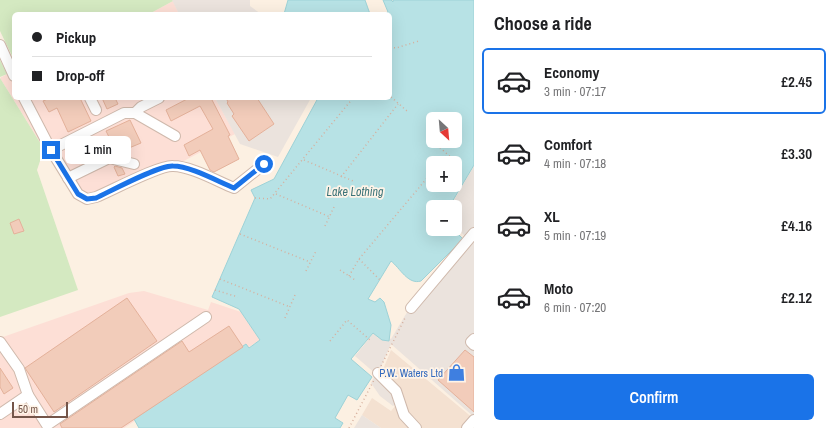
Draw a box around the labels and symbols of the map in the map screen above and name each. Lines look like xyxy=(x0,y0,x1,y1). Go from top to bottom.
north arrow xyxy=(426,112,462,148)
callout: 1 min xyxy=(65,136,131,164)
route end xyxy=(42,141,60,159)
route start xyxy=(255,155,273,173)
water label: Lake Lothing xyxy=(327,184,384,200)
shop icon: P.W. Waters Ltd xyxy=(446,363,466,383)
place label: P.W. Waters Ltd xyxy=(379,366,443,380)
scale bar xyxy=(12,400,68,419)

